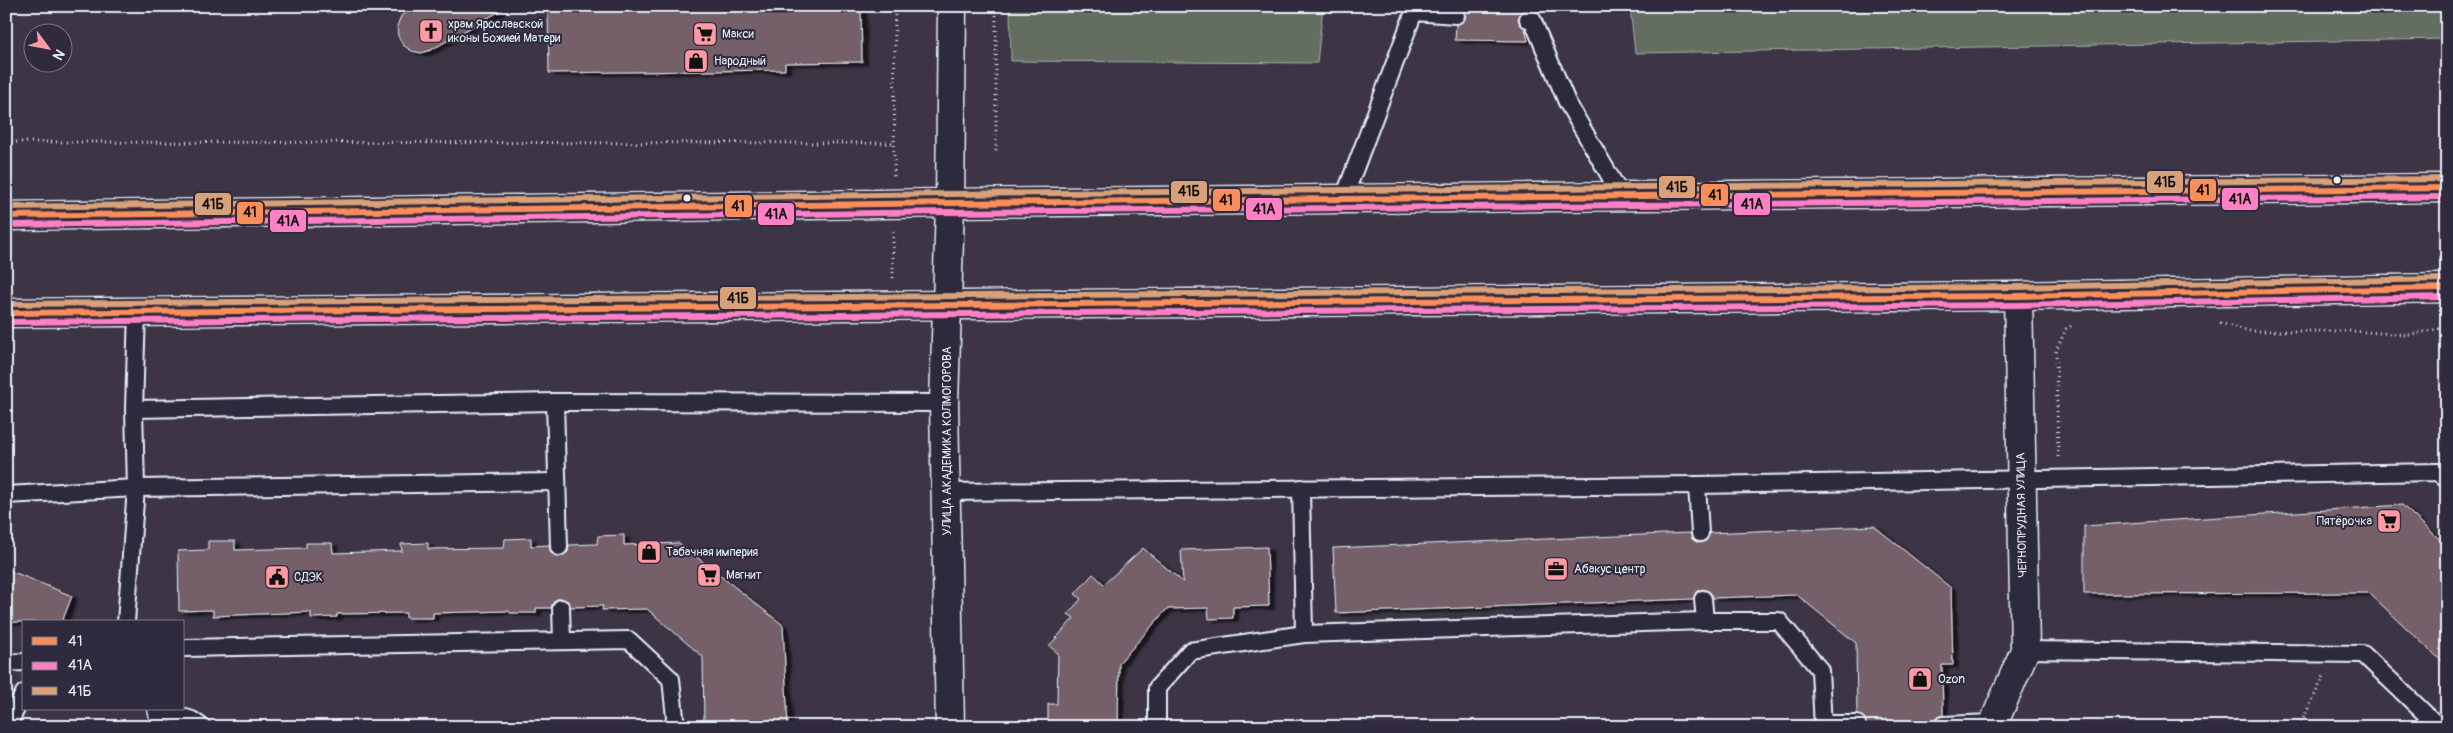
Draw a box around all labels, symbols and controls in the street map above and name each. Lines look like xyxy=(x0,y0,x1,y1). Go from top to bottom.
place label: храм Ярославской иконы Божией Матери xyxy=(448,17,561,46)
church icon: храм Ярославской иконы Божией Матери xyxy=(418,18,444,44)
supermarket icon: Макси xyxy=(692,21,718,47)
north arrow xyxy=(22,22,72,72)
place label: Макси xyxy=(722,27,755,42)
text: N xyxy=(49,46,68,63)
shop icon: Народный xyxy=(683,48,709,74)
place label: Народный xyxy=(714,54,766,69)
line badge: 41Б xyxy=(2146,170,2184,194)
text: 41Б xyxy=(2154,174,2176,191)
line badge: 41Б xyxy=(1658,175,1696,199)
unlabelled marker xyxy=(2332,175,2342,185)
line badge: 41 xyxy=(2189,178,2217,202)
text: 41Б xyxy=(1666,179,1688,196)
line badge: 41Б xyxy=(1170,180,1208,204)
text: 41 xyxy=(2196,182,2210,199)
text: 41Б xyxy=(1178,183,1200,200)
line badge: 41 xyxy=(1700,183,1729,207)
text: 41 xyxy=(1708,187,1722,204)
line badge: 41А xyxy=(2221,187,2259,211)
line badge: 41 xyxy=(1212,188,1241,212)
text: 41А xyxy=(2229,191,2251,208)
line badge: 41Б xyxy=(194,192,232,216)
text: 41 xyxy=(1219,192,1233,209)
line badge: 41А xyxy=(1733,192,1771,216)
unlabelled marker xyxy=(682,193,692,203)
line badge: 41 xyxy=(724,194,753,218)
text: 41Б xyxy=(202,196,224,213)
text: 41А xyxy=(1741,196,1763,213)
line badge: 41А xyxy=(1245,197,1283,221)
text: 41 xyxy=(731,198,745,215)
line badge: 41 xyxy=(236,201,264,225)
text: 41А xyxy=(1253,201,1275,218)
line badge: 41А xyxy=(757,202,795,226)
text: 41 xyxy=(243,204,257,221)
text: 41А xyxy=(765,206,787,223)
line badge: 41А xyxy=(269,209,307,233)
text: 41А xyxy=(277,213,299,230)
line badge: 41Б xyxy=(719,286,757,310)
text: 41Б xyxy=(727,290,749,307)
street label: УЛИЦА АКАДЕМИКА КОЛМОГОРОВА xyxy=(940,346,955,536)
street label: ЧЕРНОПРУДНАЯ УЛИЦА xyxy=(2013,452,2031,578)
supermarket icon: Пятёрочка xyxy=(2376,508,2402,534)
place label: Пятёрочка xyxy=(2317,514,2372,529)
shop icon: Табачная империя xyxy=(636,539,662,565)
place label: Табачная империя xyxy=(666,545,758,560)
office icon: Абакус центр xyxy=(1543,556,1569,582)
supermarket icon: Магнит xyxy=(696,562,722,588)
place label: Абакус центр xyxy=(1574,562,1646,577)
public building icon: СДЭК xyxy=(264,564,290,590)
place label: Магнит xyxy=(726,568,762,583)
place label: СДЭК xyxy=(294,570,323,585)
legend xyxy=(22,620,185,710)
text: 41 xyxy=(68,632,83,651)
text: 41А xyxy=(68,656,93,675)
shop icon: Ozon xyxy=(1907,666,1933,692)
place label: Ozon xyxy=(1938,672,1965,687)
text: 41Б xyxy=(68,682,92,701)

